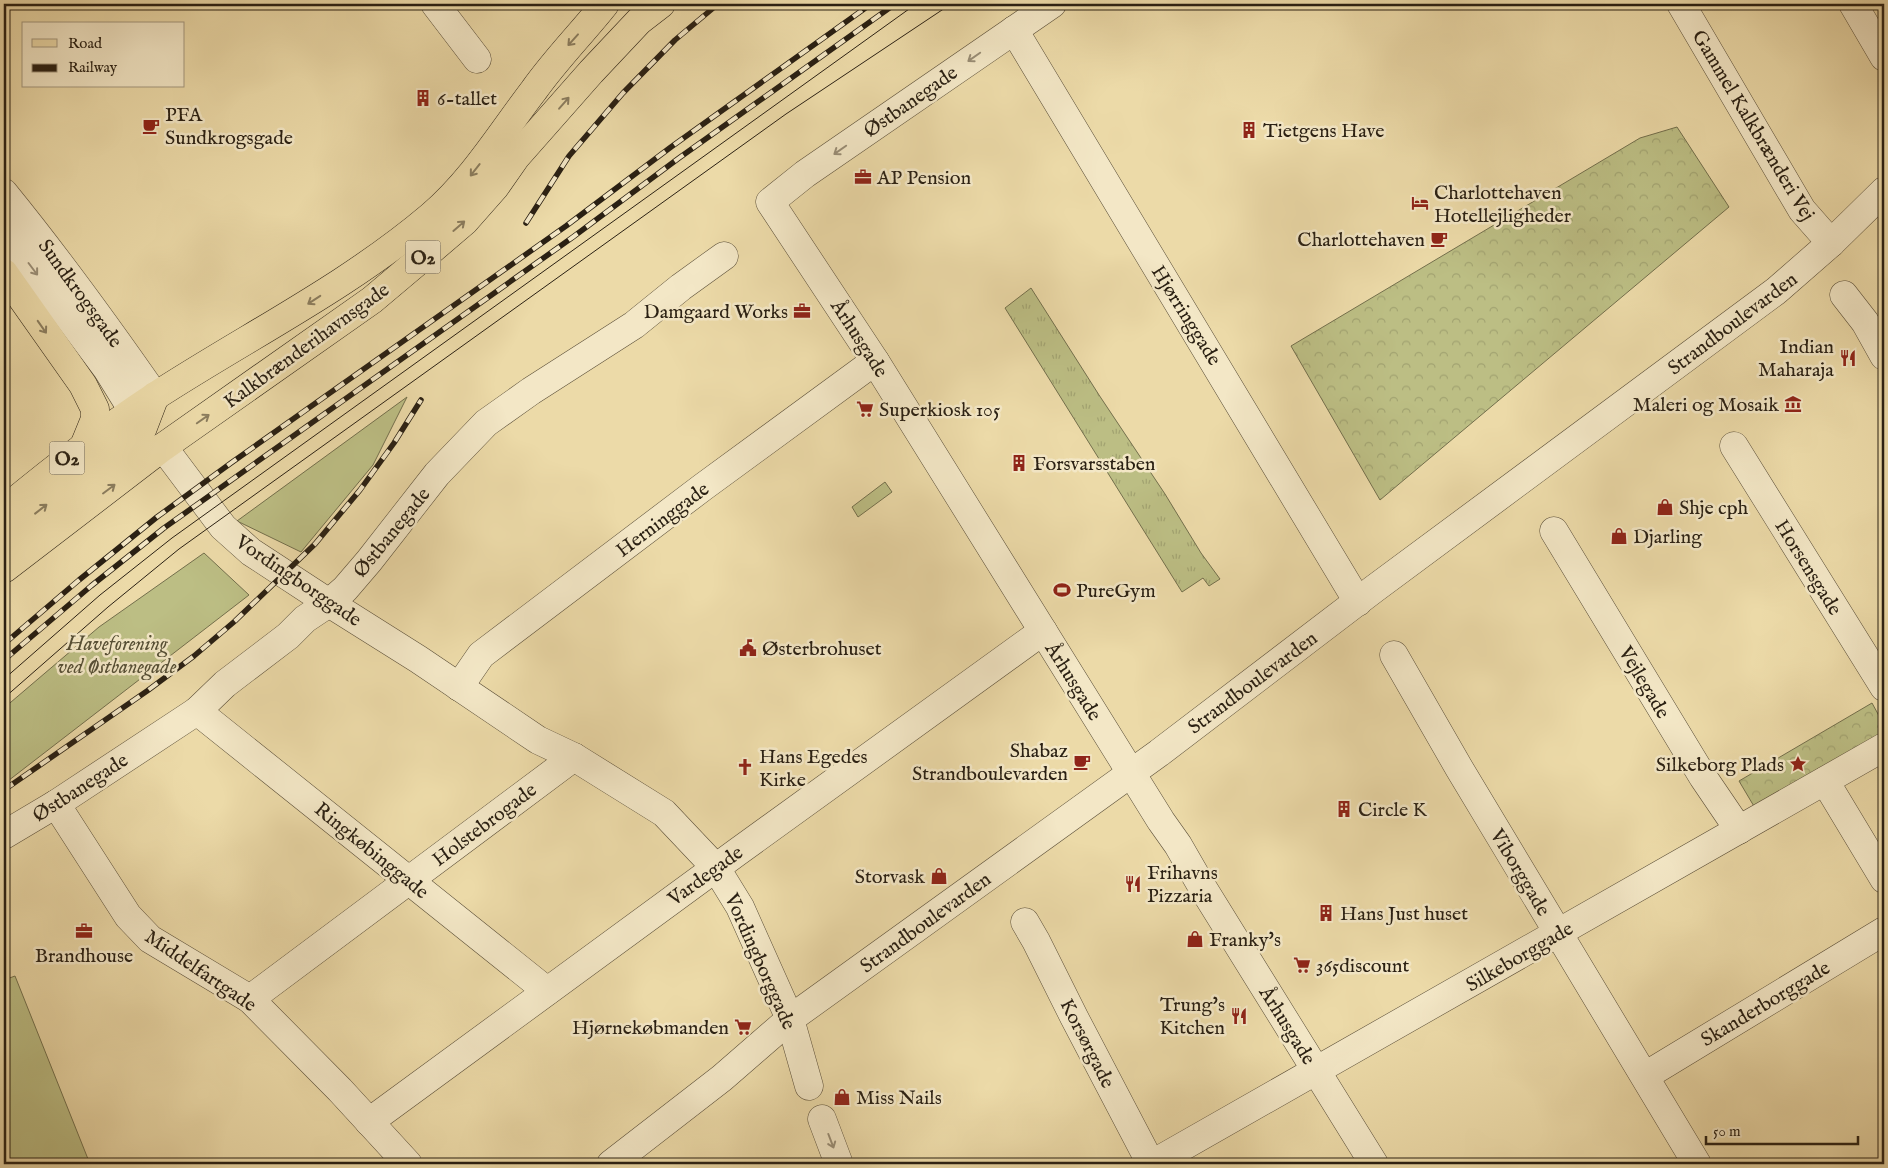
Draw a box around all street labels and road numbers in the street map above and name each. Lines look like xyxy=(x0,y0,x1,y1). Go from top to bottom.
street label: Gammel Kalkbrænderi Vej xyxy=(1686,26,1820,226)
street label: Østbanegade xyxy=(859,61,963,144)
street label: Sundkrogsgade xyxy=(32,235,128,353)
road number: O2 xyxy=(406,240,440,274)
street label: Hjørringgade xyxy=(1145,261,1226,371)
street label: Strandboulevarden xyxy=(1663,267,1803,381)
street label: Kalkbrænderihavnsgade xyxy=(219,278,395,415)
street label: Århusgade xyxy=(824,294,893,383)
road number: O2 xyxy=(50,442,84,474)
street label: Herninggade xyxy=(611,477,714,563)
street label: Østbanegade xyxy=(348,483,436,583)
street label: Horsensgade xyxy=(1768,515,1847,620)
street label: Vordingborggade xyxy=(230,529,366,633)
street label: Strandboulevarden xyxy=(1183,626,1323,740)
street label: Århusgade xyxy=(1038,637,1107,726)
street label: Vejlegade xyxy=(1612,641,1675,723)
street label: Østbanegade xyxy=(28,748,133,828)
street label: Holstebrogade xyxy=(428,778,542,873)
street label: Ringkøbinggade xyxy=(309,797,433,905)
street label: Viborggade xyxy=(1483,824,1555,921)
street label: Vardegade xyxy=(663,841,748,912)
street label: Strandboulevarden xyxy=(855,867,997,979)
street label: Vordingborggade xyxy=(718,889,801,1034)
street label: Silkeborggade xyxy=(1462,917,1578,998)
street label: Middelfartgade xyxy=(139,925,261,1018)
street label: Skanderborggade xyxy=(1697,956,1835,1053)
street label: Århusgade xyxy=(1252,981,1321,1070)
street label: Korsørgade xyxy=(1054,995,1120,1093)

